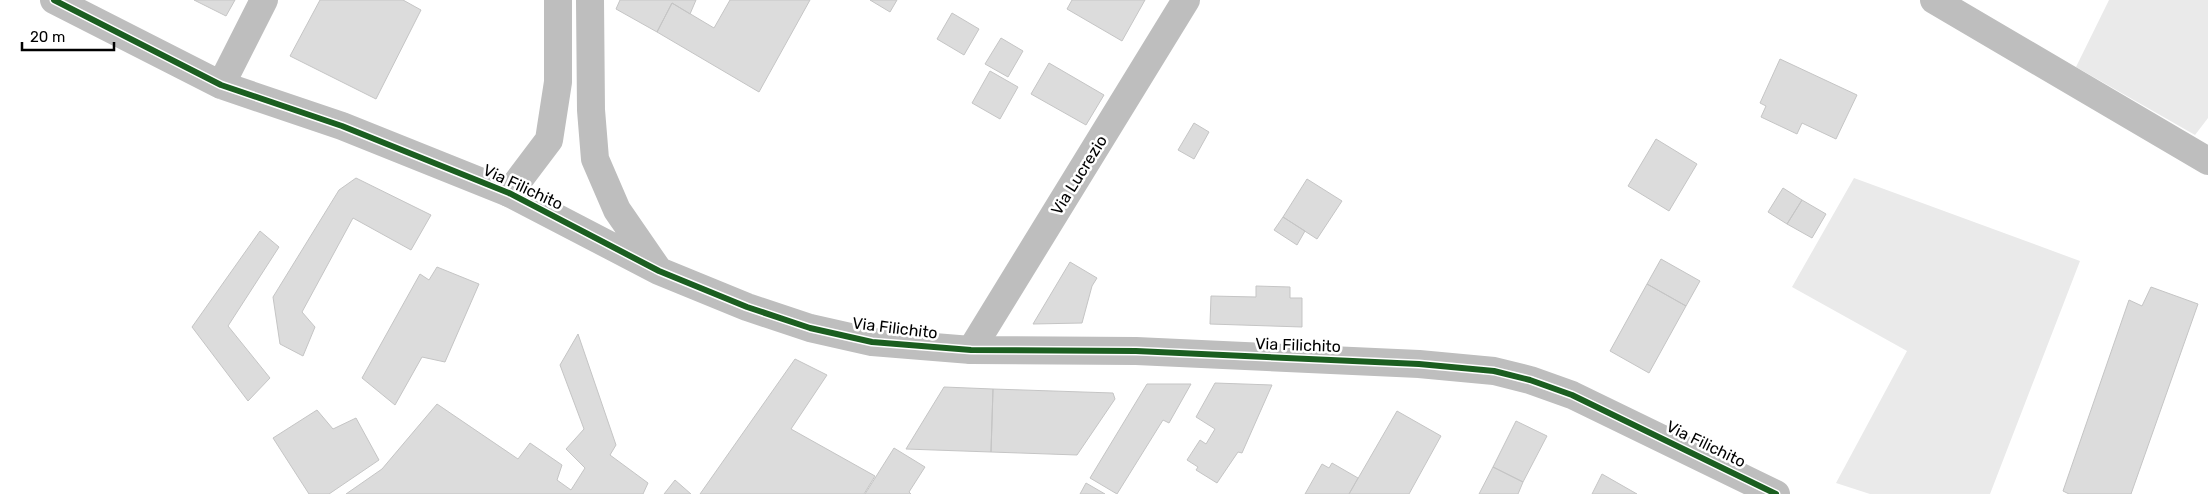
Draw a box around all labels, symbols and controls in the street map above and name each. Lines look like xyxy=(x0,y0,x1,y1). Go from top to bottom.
scale bar xyxy=(22,20,115,52)
text: 20 m xyxy=(30,28,65,46)
street label: Via Lucrezio xyxy=(1047,132,1111,218)
street label: Via Filichito xyxy=(480,160,566,214)
street label: Via Filichito xyxy=(851,313,939,343)
street label: Via Filichito xyxy=(1255,334,1341,356)
street label: Via Filichito xyxy=(1663,417,1749,471)

